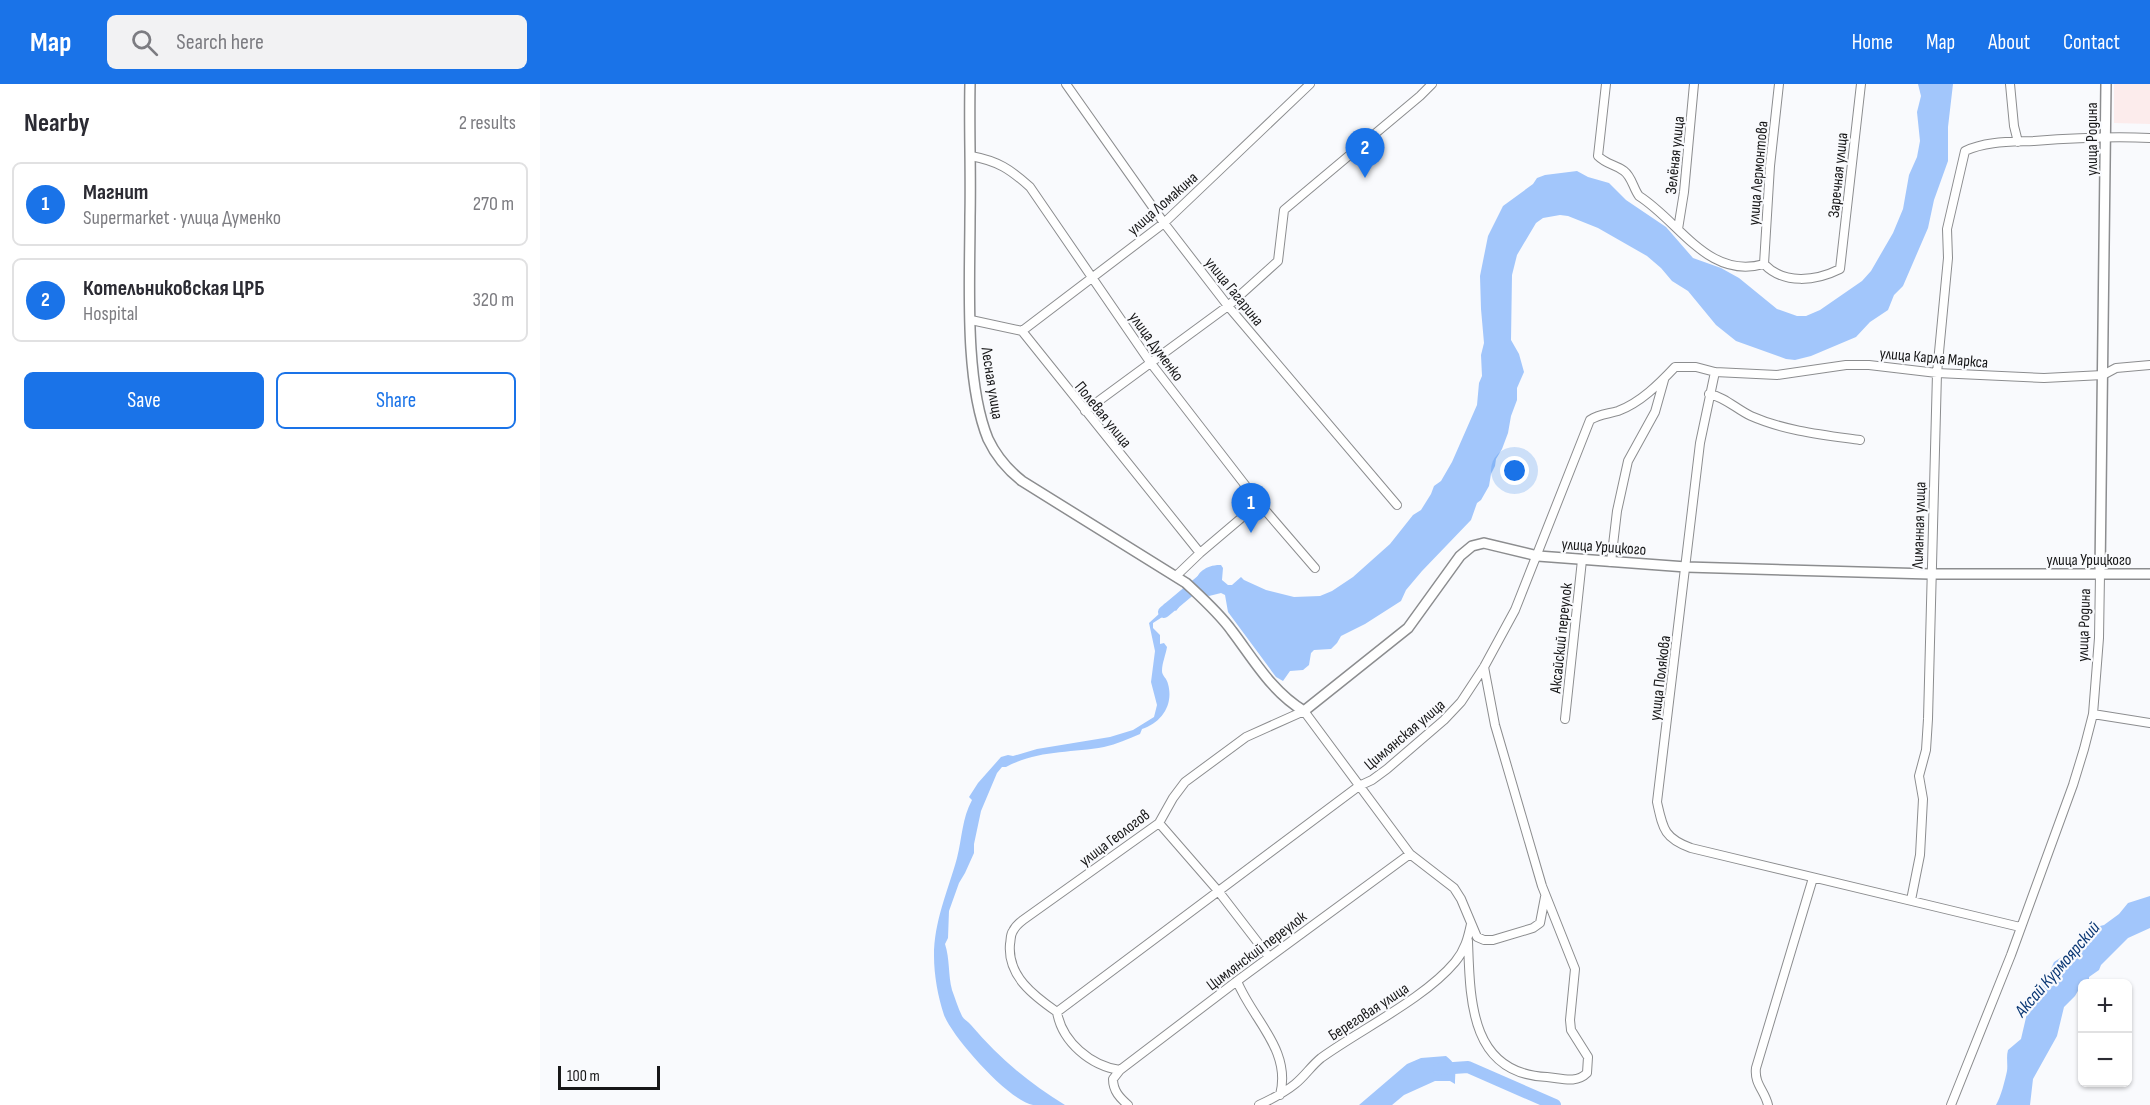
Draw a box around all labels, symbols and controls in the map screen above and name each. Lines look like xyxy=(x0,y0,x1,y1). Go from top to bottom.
search box xyxy=(107,15,527,69)
text: Map xyxy=(30,26,71,59)
icon: search xyxy=(128,26,161,59)
text: Search here xyxy=(176,29,264,56)
text: Home xyxy=(1852,30,1893,55)
text: Map xyxy=(1926,30,1955,55)
text: About xyxy=(1988,30,2030,55)
text: Contact xyxy=(2063,30,2120,55)
street label: улица Родина xyxy=(2083,102,2102,176)
text: Nearby xyxy=(24,108,90,139)
text: 2 results xyxy=(459,111,516,135)
street label: Зелёная улица xyxy=(1662,115,1689,195)
street label: улица Лермонтова xyxy=(1744,120,1773,226)
pin: 2 xyxy=(1346,128,1384,178)
street label: Заречная улица xyxy=(1825,132,1852,219)
street label: улица Ломакина xyxy=(1124,168,1202,240)
text: Магнит xyxy=(83,179,148,206)
text: 1 xyxy=(42,192,49,216)
text: 270 m xyxy=(473,192,514,216)
text: Supermarket · улица Думенко xyxy=(83,206,281,230)
street label: улица Гагарина xyxy=(1200,254,1267,330)
text: Котельниковская ЦРБ xyxy=(83,275,264,302)
text: 2 xyxy=(41,288,50,312)
text: 320 m xyxy=(472,288,514,312)
text: Hospital xyxy=(83,302,138,326)
street label: улица Думенко xyxy=(1124,309,1187,385)
street label: улица Карла Маркса xyxy=(1879,344,1989,373)
street label: Лесная улица xyxy=(976,345,1007,421)
button: Save xyxy=(24,372,264,429)
button: Share xyxy=(276,372,516,429)
street label: Полевая улица xyxy=(1070,378,1135,452)
your location xyxy=(1500,456,1529,485)
street label: Лиманная улица xyxy=(1908,481,1931,570)
pin: 1 xyxy=(1232,484,1270,533)
street label: улица Урицкого xyxy=(1561,535,1647,560)
street label: улица Урицкого xyxy=(2047,551,2132,570)
street label: Аксайский переулок xyxy=(1546,581,1577,695)
street label: улица Родина xyxy=(2074,588,2095,662)
street label: улица Полякова xyxy=(1646,634,1675,722)
street label: Цимлянская улица xyxy=(1361,696,1449,774)
street label: улица Геологов xyxy=(1076,806,1154,871)
street label: Цимлянский переулок xyxy=(1203,907,1311,995)
water label: Аксай Курмоярский xyxy=(2010,917,2105,1022)
street label: Береговая улица xyxy=(1325,979,1413,1045)
map controls xyxy=(2078,979,2132,1087)
button: + xyxy=(2078,979,2132,1033)
button: − xyxy=(2078,1033,2132,1087)
scale bar xyxy=(558,1063,660,1090)
text: 100 m xyxy=(567,1067,600,1086)

